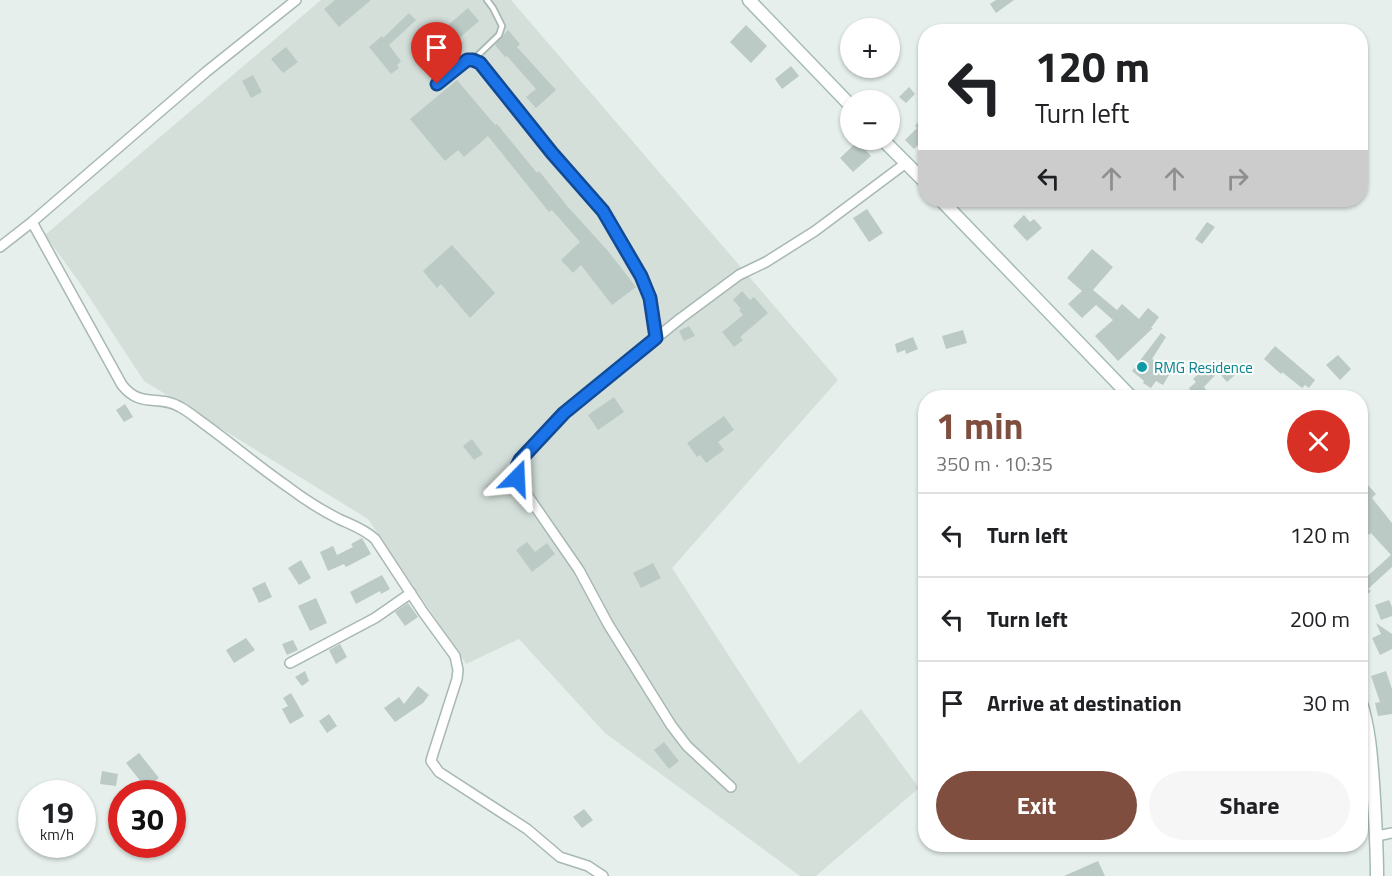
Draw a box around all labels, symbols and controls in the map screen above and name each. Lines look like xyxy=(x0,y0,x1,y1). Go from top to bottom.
map controls xyxy=(840,18,900,150)
button: + xyxy=(840,18,900,78)
pin xyxy=(411,22,462,84)
icon: arrive xyxy=(420,31,453,64)
text: 120 m xyxy=(1035,34,1150,98)
icon: left xyxy=(936,48,1014,126)
button: − xyxy=(840,90,900,150)
text: Turn left xyxy=(1035,92,1129,133)
icon: left xyxy=(1032,162,1065,195)
icon: ahead xyxy=(1095,162,1128,195)
icon: ahead xyxy=(1158,162,1191,195)
icon: right xyxy=(1221,162,1254,195)
place label: RMG Residence xyxy=(1154,356,1253,379)
marker: RMG Residence xyxy=(1135,360,1149,374)
text: 1 min xyxy=(936,398,1023,453)
button: close xyxy=(1287,410,1350,473)
position arrow xyxy=(485,446,549,510)
text: 350 m · 10:35 xyxy=(936,448,1053,479)
text: Turn left xyxy=(987,518,1068,552)
text: 120 m xyxy=(1290,518,1350,552)
icon: left xyxy=(936,519,969,552)
text: Turn left xyxy=(987,602,1068,636)
text: 200 m xyxy=(1290,602,1350,636)
icon: left xyxy=(936,603,969,636)
text: Arrive at destination xyxy=(987,686,1182,720)
text: 30 m xyxy=(1302,686,1350,720)
icon: arrive xyxy=(936,687,969,720)
button: Exit xyxy=(936,771,1137,840)
button: Share xyxy=(1149,771,1350,840)
speed limit sign: 30 xyxy=(108,780,186,858)
text: 19 xyxy=(40,789,74,835)
text: km/h xyxy=(40,823,74,846)

